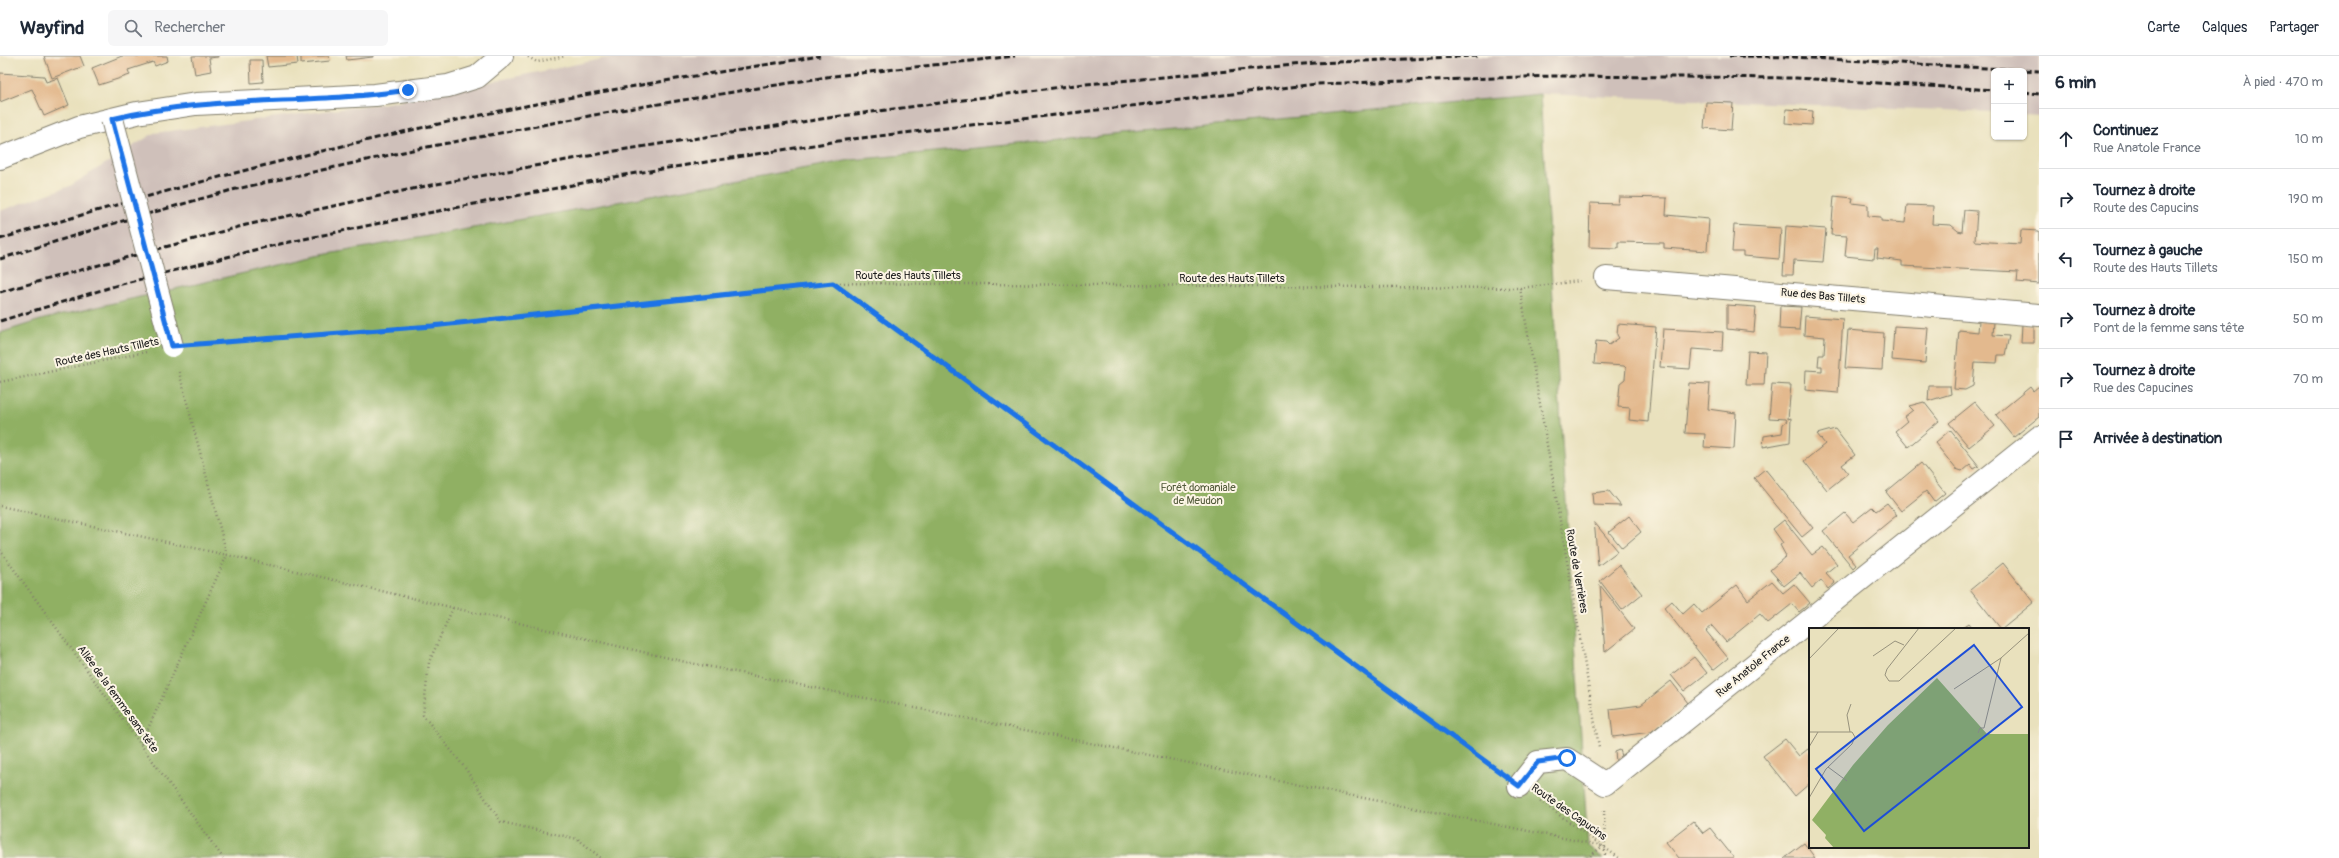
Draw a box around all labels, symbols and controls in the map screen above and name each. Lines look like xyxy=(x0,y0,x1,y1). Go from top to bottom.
search box xyxy=(108,10,388,46)
text: Wayfind xyxy=(20,16,84,40)
icon: search xyxy=(122,17,144,39)
text: Rechercher xyxy=(154,18,225,37)
text: Carte xyxy=(2147,19,2180,36)
text: Calques xyxy=(2202,19,2247,36)
text: Partager xyxy=(2269,19,2319,36)
map controls xyxy=(1991,68,2027,140)
button: + xyxy=(1991,68,2027,104)
text: 6 min xyxy=(2055,72,2096,93)
text: À pied · 470 m xyxy=(2243,74,2323,90)
route end xyxy=(399,81,417,99)
button: − xyxy=(1991,104,2027,140)
text: Continuez xyxy=(2093,121,2158,140)
icon: ahead xyxy=(2055,128,2077,150)
text: 10 m xyxy=(2295,131,2323,147)
text: Rue Anatole France xyxy=(2093,140,2201,156)
text: Tournez à droite xyxy=(2093,181,2195,200)
icon: right xyxy=(2055,188,2077,210)
text: 190 m xyxy=(2288,191,2323,207)
text: Route des Capucins xyxy=(2093,200,2199,216)
text: Tournez à gauche xyxy=(2093,241,2203,260)
icon: left xyxy=(2055,248,2077,270)
text: 150 m xyxy=(2288,251,2323,267)
text: Route des Hauts Tillets xyxy=(2093,260,2218,276)
street label: Route des Hauts Tillets xyxy=(855,269,961,282)
street label: Route des Hauts Tillets xyxy=(1179,272,1285,285)
street label: Rue des Bas Tillets xyxy=(1780,286,1866,306)
text: Tournez à droite xyxy=(2093,301,2195,320)
icon: right xyxy=(2055,308,2077,330)
text: 50 m xyxy=(2293,311,2323,327)
text: Pont de la femme sans tête xyxy=(2093,320,2244,336)
street label: Route des Hauts Tillets xyxy=(54,335,160,369)
text: Tournez à droite xyxy=(2093,361,2195,380)
icon: right xyxy=(2055,368,2077,390)
text: 70 m xyxy=(2293,371,2323,387)
text: Rue des Capucines xyxy=(2093,380,2193,396)
icon: arrive xyxy=(2055,428,2077,450)
text: Arrivée à destination xyxy=(2093,429,2222,448)
park label: Forêt domaniale de Meudon xyxy=(1160,481,1236,507)
street label: Route de Verrières xyxy=(1563,528,1591,614)
inset map xyxy=(1809,628,2029,848)
street label: Rue Anatole France xyxy=(1713,632,1793,700)
street label: Allée de la femme sans tête xyxy=(75,643,162,756)
route start xyxy=(1558,749,1576,767)
street label: Route des Capucins xyxy=(1529,781,1609,843)

